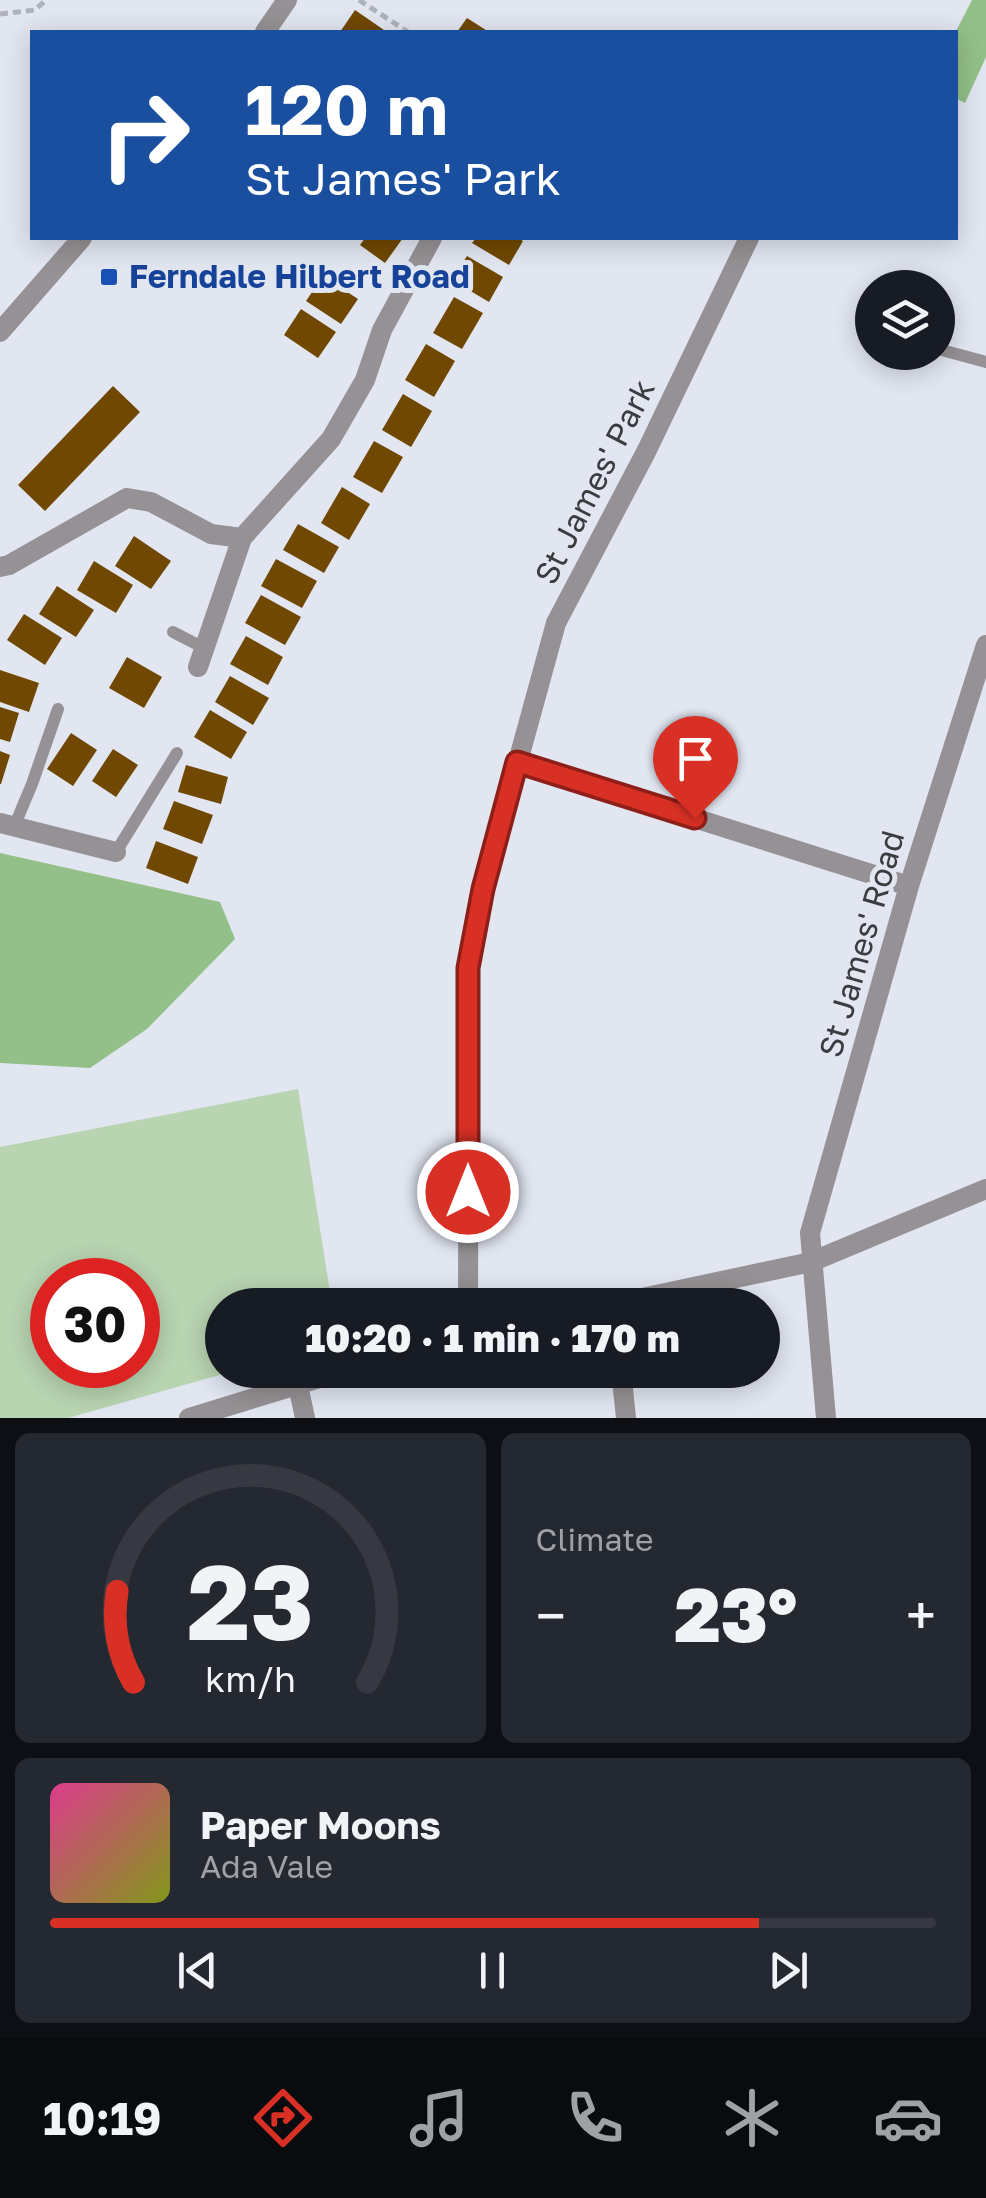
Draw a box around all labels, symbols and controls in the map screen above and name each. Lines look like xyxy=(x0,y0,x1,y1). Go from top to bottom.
text: 120 m xyxy=(245,66,448,150)
icon: right xyxy=(80,70,210,200)
text: St James' Park xyxy=(245,151,561,205)
place label: Ferndale Hilbert Road xyxy=(129,257,470,295)
marker: Ferndale Hilbert Road xyxy=(98,266,120,288)
map controls xyxy=(855,270,955,370)
button: layers xyxy=(855,270,955,370)
street label: St James' Park xyxy=(526,373,662,590)
pin xyxy=(653,716,738,819)
icon: arrive xyxy=(668,731,723,786)
street label: St James' Road xyxy=(811,826,912,1061)
position arrow xyxy=(416,1140,520,1244)
speed limit sign: 30 xyxy=(30,1258,160,1388)
text: 10:20 · 1 min · 170 m xyxy=(305,1315,680,1360)
text: Climate xyxy=(536,1520,654,1558)
text: 23 xyxy=(187,1538,314,1663)
text: 23° xyxy=(674,1568,797,1659)
text: − xyxy=(536,1582,566,1648)
text: + xyxy=(906,1582,936,1648)
text: km/h xyxy=(205,1657,296,1700)
text: Paper Moons xyxy=(200,1802,441,1847)
text: Ada Vale xyxy=(200,1847,333,1885)
icon: previous xyxy=(170,1943,225,1998)
icon: pause xyxy=(465,1943,520,1998)
icon: next xyxy=(761,1943,816,1998)
icon: directions xyxy=(248,2083,318,2153)
icon: music xyxy=(404,2083,474,2153)
icon: phone xyxy=(560,2083,630,2153)
icon: climate xyxy=(717,2083,787,2153)
icon: car xyxy=(873,2083,943,2153)
text: 10:19 xyxy=(43,2091,162,2145)

